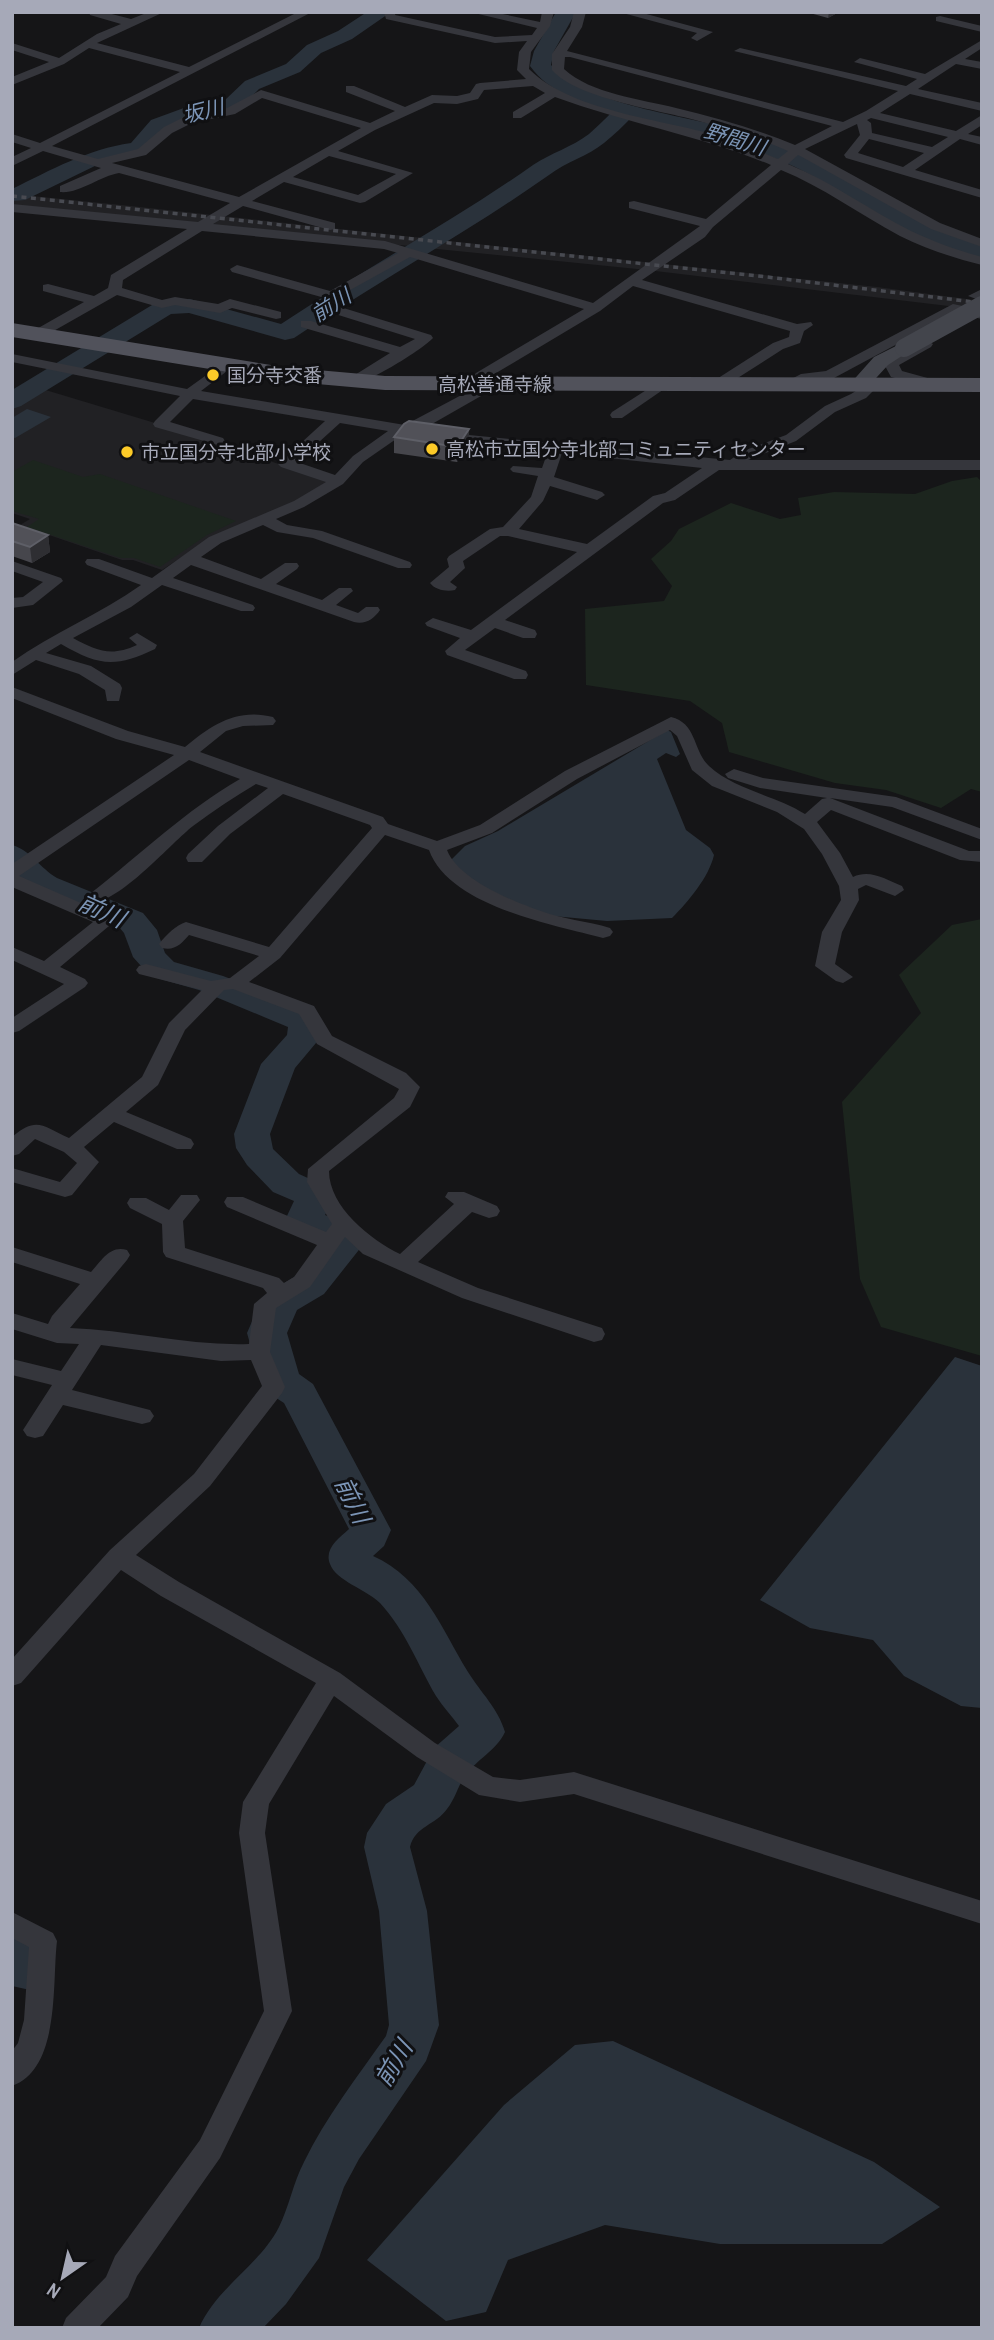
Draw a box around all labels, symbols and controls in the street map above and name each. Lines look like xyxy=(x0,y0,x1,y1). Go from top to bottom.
water label: 坂川 xyxy=(179,91,229,130)
water label: 野間川 xyxy=(701,116,771,163)
water label: 前川 xyxy=(306,281,358,328)
place label: 国分寺交番 xyxy=(227,362,322,388)
marker: 国分寺交番 xyxy=(205,367,221,383)
street label: 高松善通寺線 xyxy=(438,371,552,397)
place label: 高松市立国分寺北部コミュニティセンター xyxy=(446,436,806,462)
place label: 市立国分寺北部小学校 xyxy=(141,439,331,465)
marker: 高松市立国分寺北部コミュニティセンター xyxy=(424,441,440,457)
marker: 市立国分寺北部小学校 xyxy=(119,444,135,460)
water label: 前川 xyxy=(74,886,133,936)
water label: 前川 xyxy=(328,1471,379,1531)
water label: 前川 xyxy=(367,2032,421,2092)
north arrow xyxy=(28,2242,98,2312)
text: N xyxy=(42,2277,65,2305)

